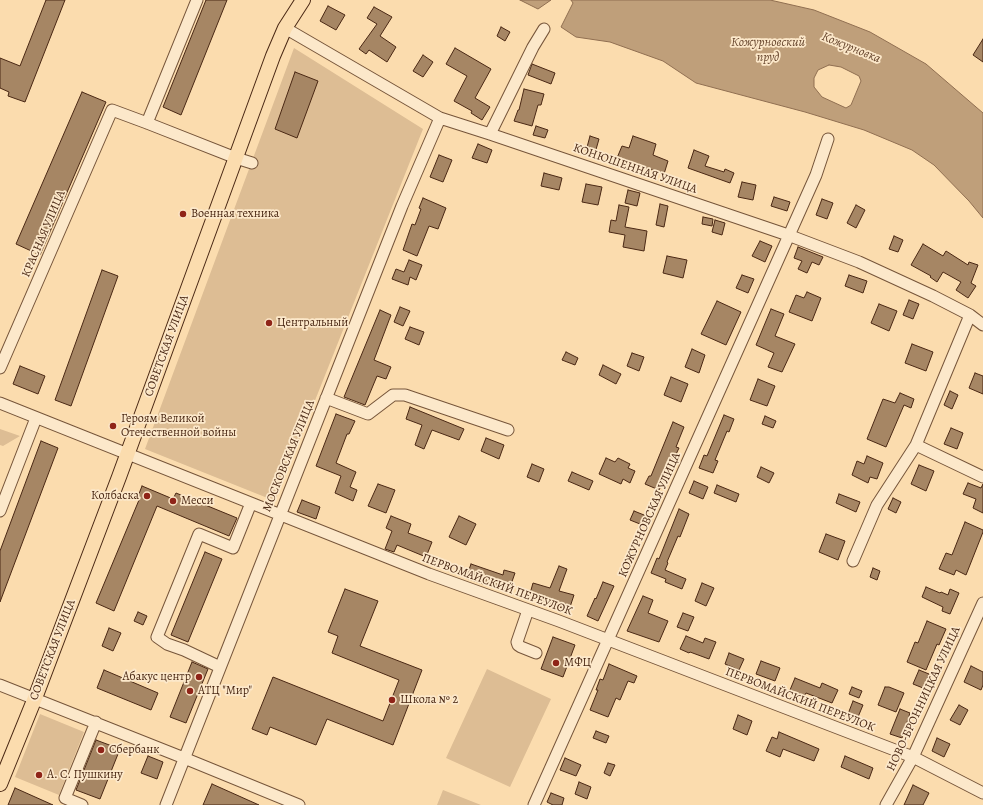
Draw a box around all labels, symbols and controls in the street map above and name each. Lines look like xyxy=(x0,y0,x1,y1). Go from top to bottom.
water label: Кожурновка xyxy=(819,29,883,67)
water label: Кожурновский пруд xyxy=(731,35,805,66)
street label: КОНЮШЕННАЯ УЛИЦА xyxy=(571,141,699,197)
street label: КРАСНАЯ УЛИЦА xyxy=(19,188,69,280)
place label: Военная техника xyxy=(191,207,279,221)
marker: Военная техника xyxy=(178,209,188,219)
street label: СОВЕТСКАЯ УЛИЦА xyxy=(142,293,192,399)
place label: Центральный xyxy=(277,316,348,330)
marker: Центральный xyxy=(264,318,274,328)
street label: МОСКОВСКАЯ УЛИЦА xyxy=(260,398,318,514)
place label: Героям Великой Отечественной войны xyxy=(121,412,236,440)
marker: Героям Великой Отечественной войны xyxy=(108,421,118,431)
street label: КОЖУРНОВСКАЯ УЛИЦА xyxy=(616,450,684,580)
place label: Колбаска xyxy=(91,489,139,503)
marker: Колбаска xyxy=(142,491,152,501)
place label: Месси xyxy=(181,494,214,508)
marker: Месси xyxy=(168,496,178,506)
street label: ПЕРВОМАЙСКИЙ ПЕРЕУЛОК xyxy=(420,551,574,619)
street label: СОВЕТСКАЯ УЛИЦА xyxy=(27,598,79,702)
street label: НОВО-БРОННИЦКАЯ УЛИЦА xyxy=(884,624,964,774)
place label: МФЦ xyxy=(564,656,591,670)
marker: МФЦ xyxy=(551,658,561,668)
street label: ПЕРВОМАЙСКИЙ ПЕРЕУЛОК xyxy=(723,665,877,735)
place label: Абакус центр xyxy=(122,670,191,684)
marker: Абакус центр xyxy=(194,672,204,682)
place label: АТЦ "Мир" xyxy=(198,684,252,698)
marker: АТЦ "Мир" xyxy=(185,686,195,696)
place label: Школа № 2 xyxy=(400,693,458,707)
marker: Школа № 2 xyxy=(387,695,397,705)
place label: Сбербанк xyxy=(109,743,159,757)
marker: Сбербанк xyxy=(96,745,106,755)
place label: А. С. Пушкину xyxy=(47,768,123,782)
marker: А. С. Пушкину xyxy=(34,770,44,780)

